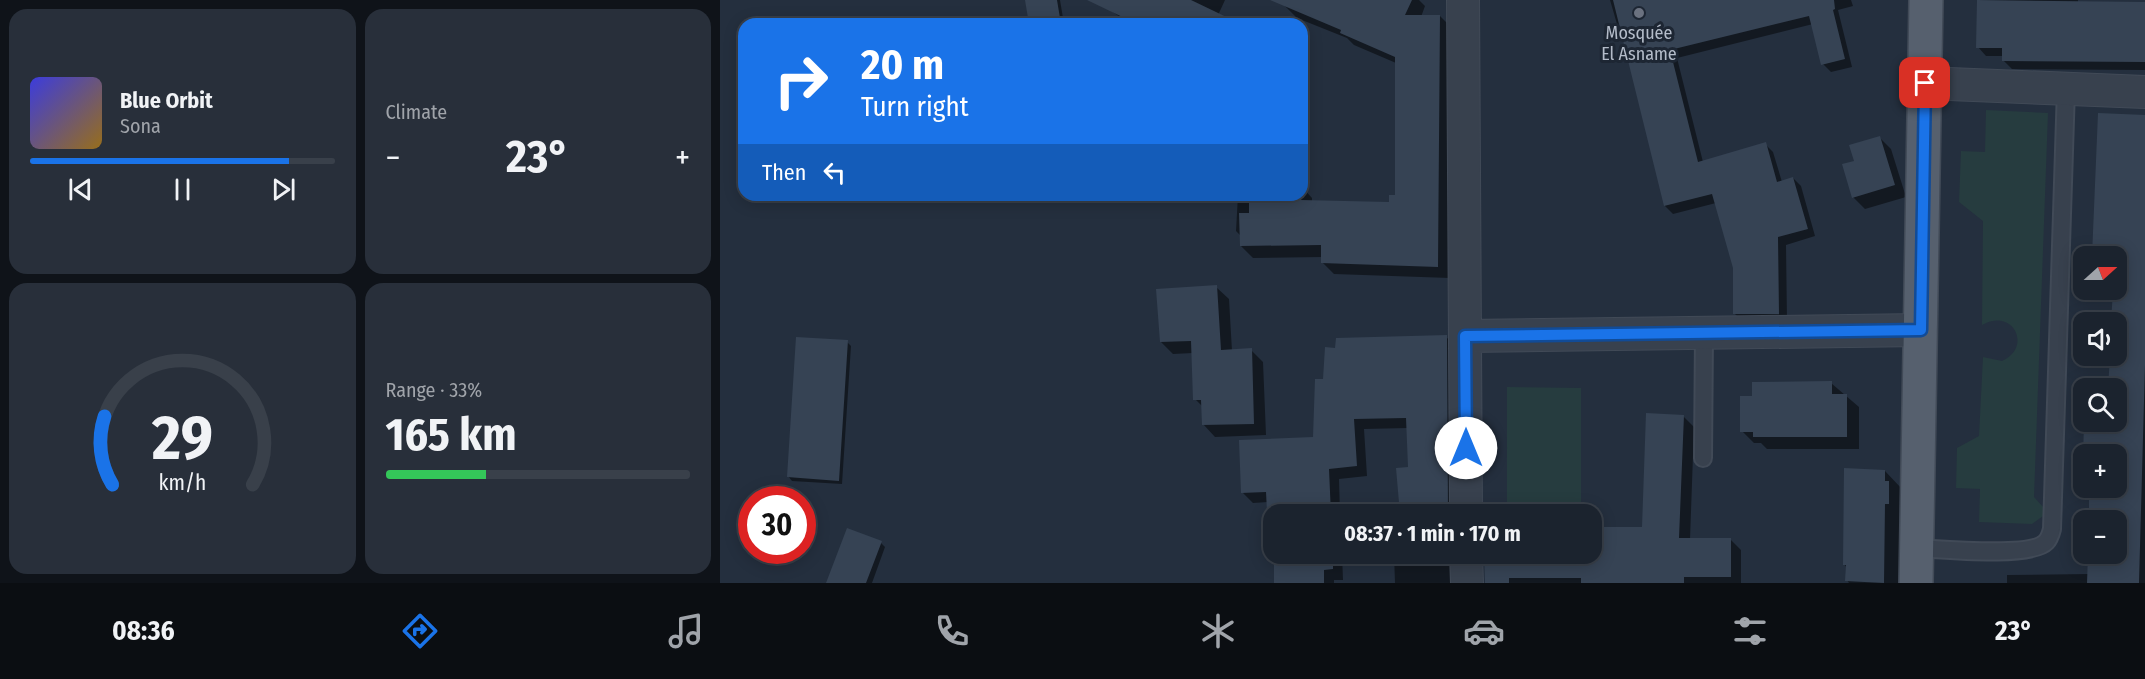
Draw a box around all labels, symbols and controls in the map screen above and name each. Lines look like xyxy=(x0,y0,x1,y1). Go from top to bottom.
marker: Mosquée El Asname xyxy=(1632,6,1646,20)
place label: Mosquée El Asname xyxy=(1601,22,1677,65)
text: 20 m xyxy=(861,40,944,90)
icon: right xyxy=(762,42,840,120)
pin xyxy=(1899,57,1950,108)
icon: arrive xyxy=(1908,66,1941,99)
text: Blue Orbit xyxy=(120,87,213,114)
text: Turn right xyxy=(861,91,969,123)
text: Climate xyxy=(386,100,447,124)
text: Sona xyxy=(120,114,161,138)
text: 23° xyxy=(506,130,569,184)
text: − xyxy=(386,138,400,178)
text: + xyxy=(675,138,690,178)
icon: left xyxy=(818,156,851,189)
text: Then xyxy=(762,159,806,186)
icon: previous xyxy=(64,173,97,206)
icon: pause xyxy=(166,173,199,206)
icon: next xyxy=(267,173,300,206)
north arrow xyxy=(2073,246,2127,300)
map controls xyxy=(2073,246,2127,564)
button: sound xyxy=(2073,312,2127,366)
text: Range · 33% xyxy=(386,378,482,402)
button: search xyxy=(2073,378,2127,432)
text: 29 xyxy=(151,401,213,476)
text: 165 km xyxy=(386,408,517,462)
position arrow xyxy=(1434,416,1498,480)
button: + xyxy=(2073,444,2127,498)
text: km/h xyxy=(158,471,206,497)
speed limit sign: 30 xyxy=(738,486,816,564)
button: − xyxy=(2073,510,2127,564)
text: 08:37 · 1 min · 170 m xyxy=(1344,520,1521,547)
icon: directions xyxy=(399,610,441,652)
icon: music xyxy=(665,610,707,652)
icon: phone xyxy=(931,610,973,652)
icon: climate xyxy=(1197,610,1239,652)
icon: car xyxy=(1463,610,1505,652)
icon: filters xyxy=(1729,610,1771,652)
text: 08:36 xyxy=(112,615,175,647)
text: 23° xyxy=(1995,615,2033,647)

